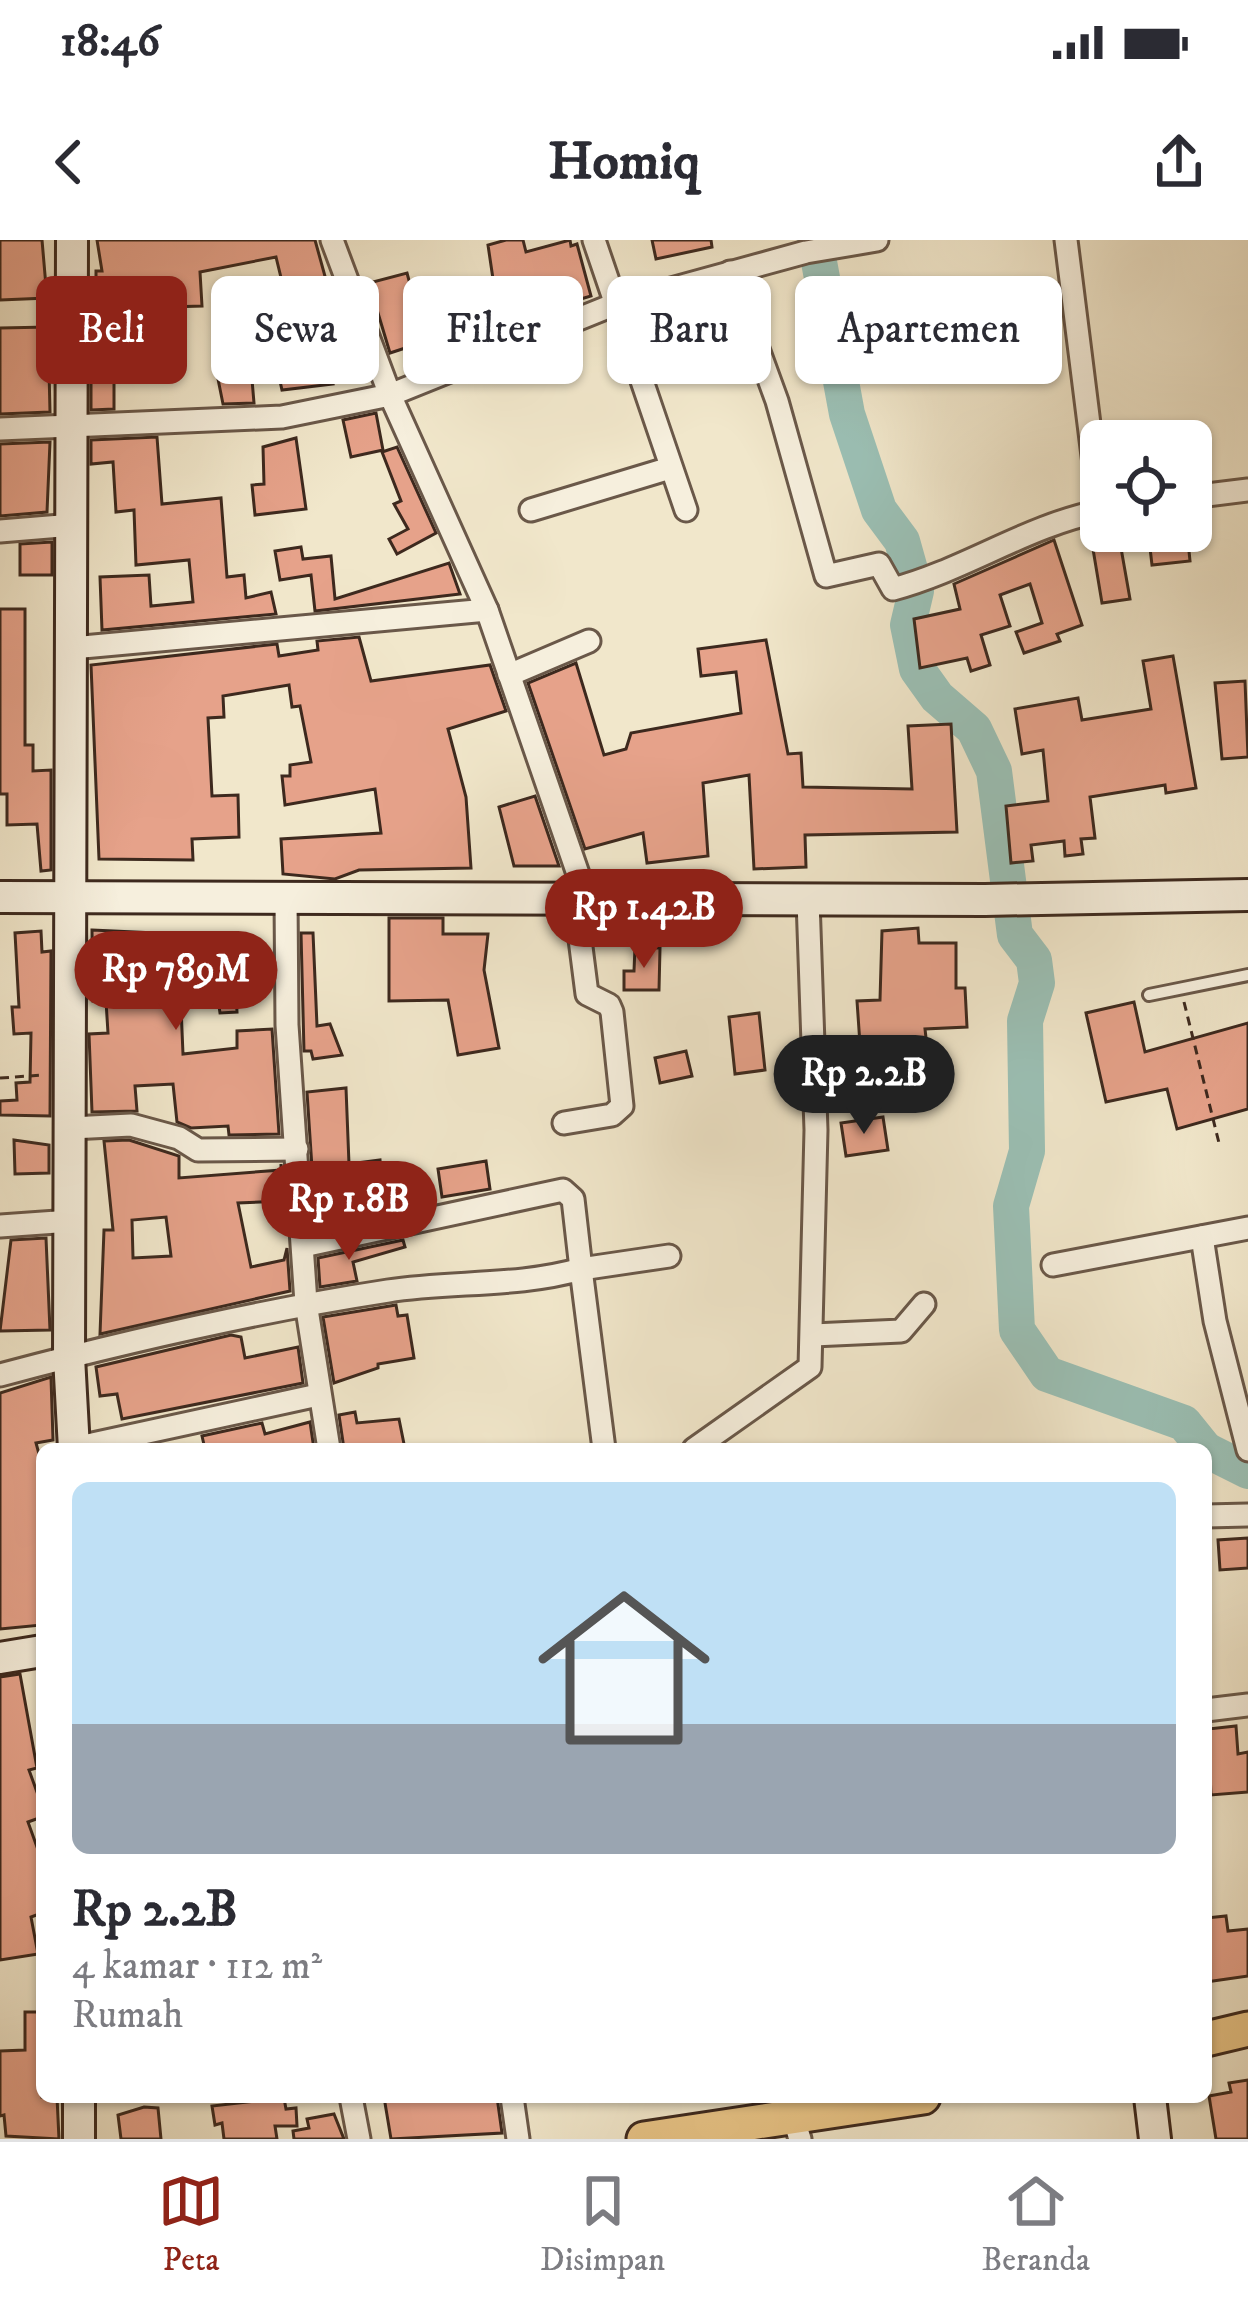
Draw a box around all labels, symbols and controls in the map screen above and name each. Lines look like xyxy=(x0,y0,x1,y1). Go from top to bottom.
text: 18:46 xyxy=(60,14,160,70)
icon: back xyxy=(36,129,102,195)
text: Homiq xyxy=(548,129,700,196)
icon: share xyxy=(1146,129,1212,195)
chip: Beli xyxy=(36,276,187,384)
chip: Sewa xyxy=(211,276,379,384)
chip: Filter xyxy=(403,276,583,384)
chip: Baru xyxy=(607,276,771,384)
chip: Apartemen xyxy=(795,276,1062,384)
map controls xyxy=(1080,420,1212,552)
button: locate xyxy=(1080,420,1212,552)
pin: Rp 1.42B xyxy=(520,869,768,971)
text: Rp 1.42B xyxy=(572,883,716,932)
pin: Rp 789M xyxy=(65,931,287,1033)
text: Rp 789M xyxy=(101,945,251,994)
pin: Rp 2.2B xyxy=(753,1035,975,1137)
text: Rp 2.2B xyxy=(801,1049,927,1098)
pin: Rp 1.8B xyxy=(238,1161,460,1263)
text: Rp 1.8B xyxy=(288,1175,410,1224)
icon: home xyxy=(516,1560,732,1776)
text: Rp 2.2B xyxy=(72,1878,238,1942)
text: 4 kamar · 112 m² xyxy=(72,1942,322,1991)
text: Rumah xyxy=(72,1991,183,2040)
tab: Peta xyxy=(158,2168,224,2281)
tab: Disimpan xyxy=(540,2168,665,2281)
tab: Beranda xyxy=(981,2168,1090,2281)

